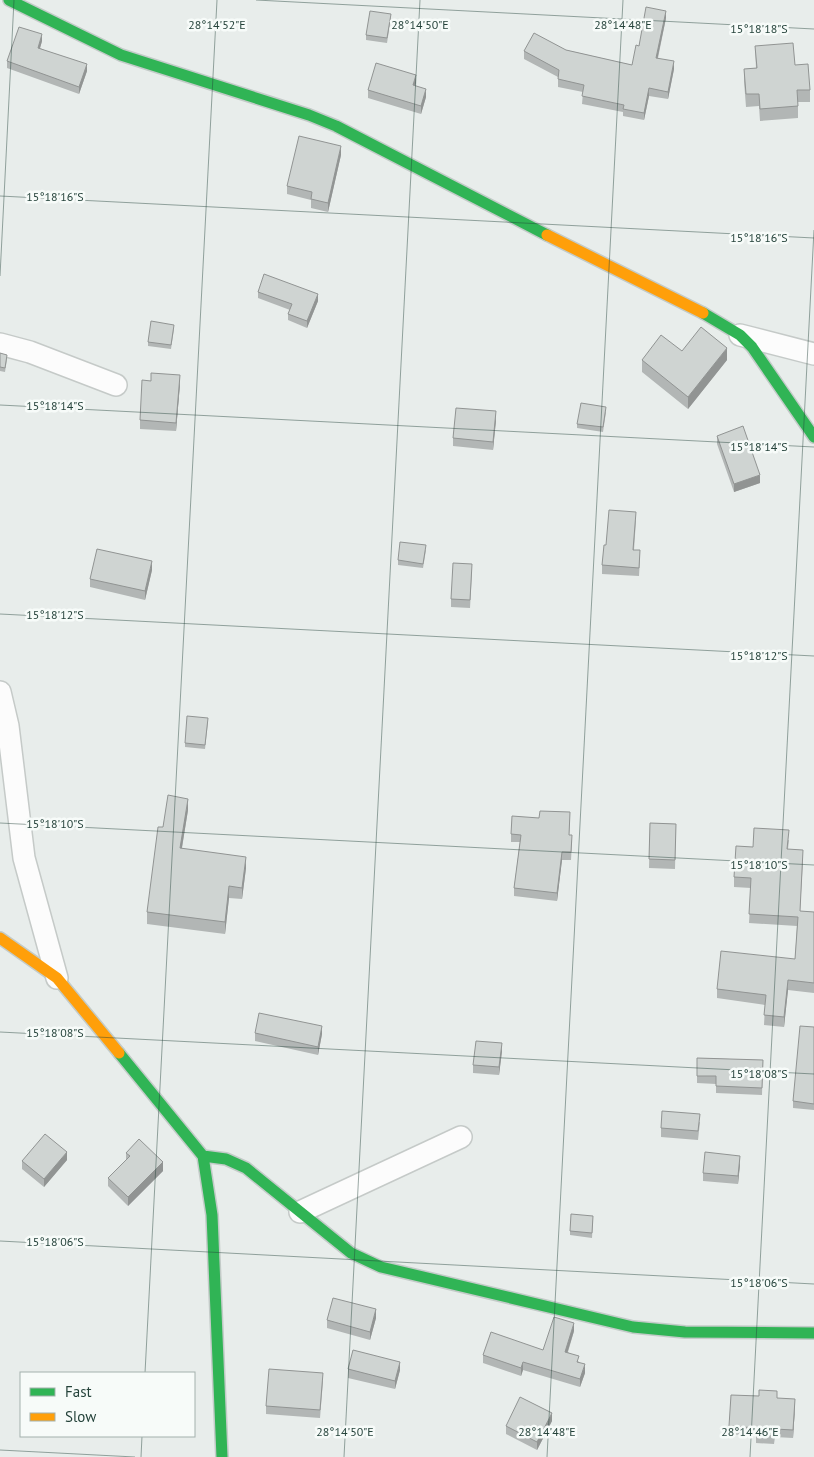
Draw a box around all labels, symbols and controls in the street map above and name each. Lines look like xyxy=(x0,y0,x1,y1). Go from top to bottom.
text: 28°14'52"E xyxy=(188,17,246,32)
text: 28°14'50"E xyxy=(391,17,449,32)
text: 28°14'48"E xyxy=(594,17,652,32)
text: 15°18'18"S xyxy=(730,21,788,36)
text: 15°18'16"S xyxy=(26,189,84,204)
text: 15°18'16"S xyxy=(730,230,788,245)
text: 15°18'14"S xyxy=(26,398,84,413)
text: 15°18'14"S xyxy=(730,439,788,454)
text: 15°18'12"S xyxy=(26,607,84,622)
text: 15°18'12"S xyxy=(730,648,788,663)
text: 15°18'10"S xyxy=(26,816,84,831)
text: 15°18'10"S xyxy=(730,857,788,872)
text: 15°18'08"S xyxy=(26,1025,84,1040)
text: 15°18'08"S xyxy=(730,1066,788,1081)
text: 15°18'06"S xyxy=(26,1234,84,1249)
text: 15°18'06"S xyxy=(730,1275,788,1290)
legend xyxy=(20,1372,195,1437)
text: Fast xyxy=(65,1382,92,1401)
text: Slow xyxy=(65,1407,96,1426)
text: 28°14'50"E xyxy=(316,1424,374,1439)
text: 28°14'48"E xyxy=(518,1424,576,1439)
text: 28°14'46"E xyxy=(721,1424,779,1439)

